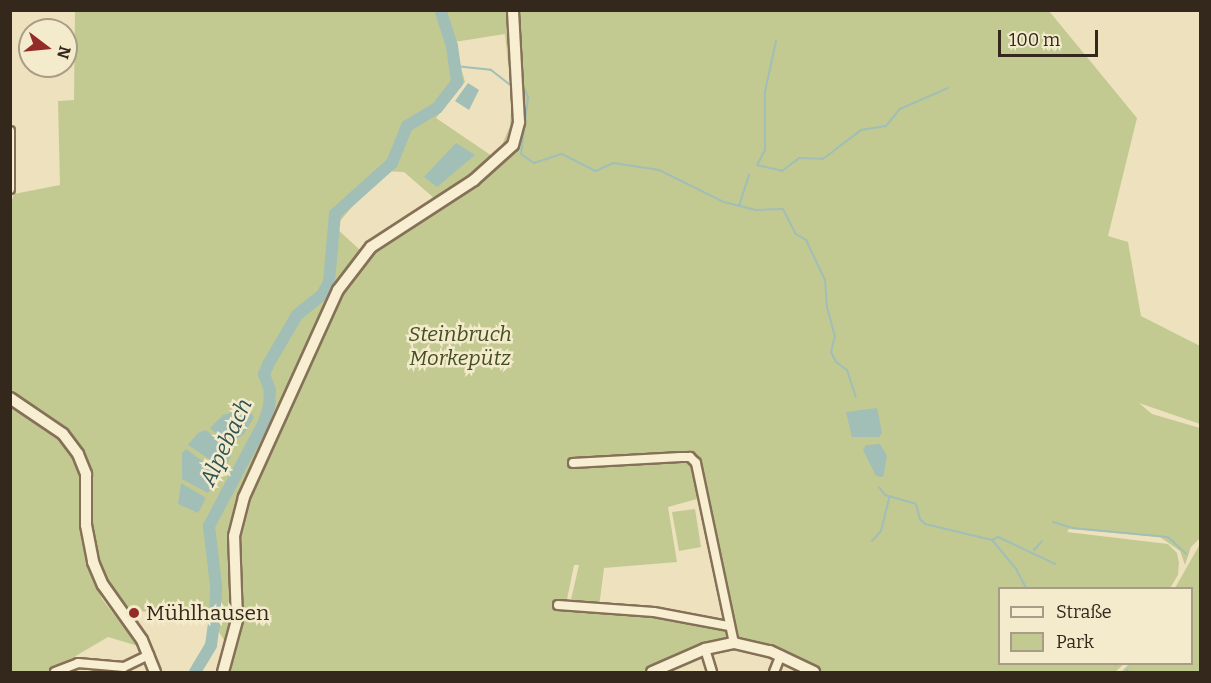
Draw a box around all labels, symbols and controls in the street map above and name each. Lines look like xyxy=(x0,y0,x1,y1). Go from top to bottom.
north arrow xyxy=(18,18,78,78)
scale bar xyxy=(1001,18,1102,56)
text: 100 m xyxy=(1009,29,1060,51)
text: N xyxy=(53,44,75,61)
park label: Steinbruch Morkepütz xyxy=(408,321,512,371)
water label: Alpebach xyxy=(194,394,258,490)
legend xyxy=(998,587,1193,665)
place label: Mühlhausen xyxy=(146,600,269,626)
text: Straße xyxy=(1056,601,1112,623)
marker: Mühlhausen xyxy=(127,606,141,620)
text: Park xyxy=(1056,631,1094,653)

